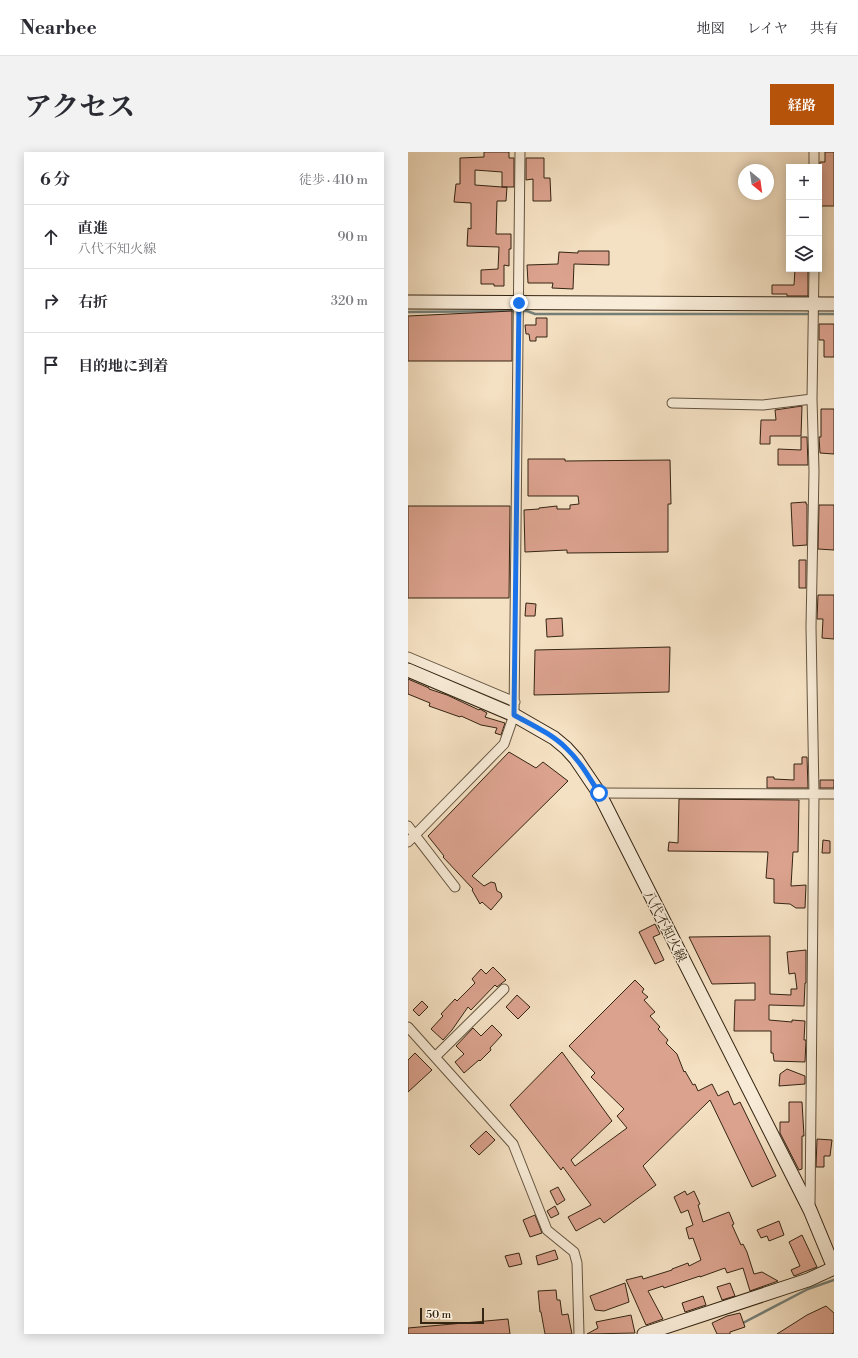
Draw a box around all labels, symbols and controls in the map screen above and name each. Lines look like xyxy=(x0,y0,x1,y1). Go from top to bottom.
text: Nearbee xyxy=(20,16,97,40)
text: 地図 xyxy=(697,20,725,38)
text: レイヤ xyxy=(747,20,788,38)
text: 共有 xyxy=(810,20,838,38)
button: 経路 xyxy=(770,84,834,125)
text: アクセス xyxy=(24,90,135,125)
north arrow xyxy=(738,164,774,200)
map controls xyxy=(786,164,822,272)
button: + xyxy=(786,164,822,200)
text: 6 分 xyxy=(40,169,70,191)
text: 徒歩 · 410 m xyxy=(299,172,368,188)
button: − xyxy=(786,200,822,236)
text: 直進 xyxy=(78,219,108,238)
icon: ahead xyxy=(40,226,62,248)
text: 90 m xyxy=(337,229,368,245)
button: layers xyxy=(786,236,822,272)
text: 八代不知火線 xyxy=(78,241,156,257)
icon: right xyxy=(40,290,62,312)
text: 右折 xyxy=(78,293,108,312)
text: 320 m xyxy=(331,293,368,309)
route end xyxy=(510,294,528,312)
icon: arrive xyxy=(40,354,62,376)
text: 目的地に到着 xyxy=(78,357,168,376)
route start xyxy=(590,784,608,802)
street label: 八代不知火線 xyxy=(640,888,690,965)
scale bar xyxy=(420,1306,484,1325)
text: 50 m xyxy=(426,1308,451,1322)

